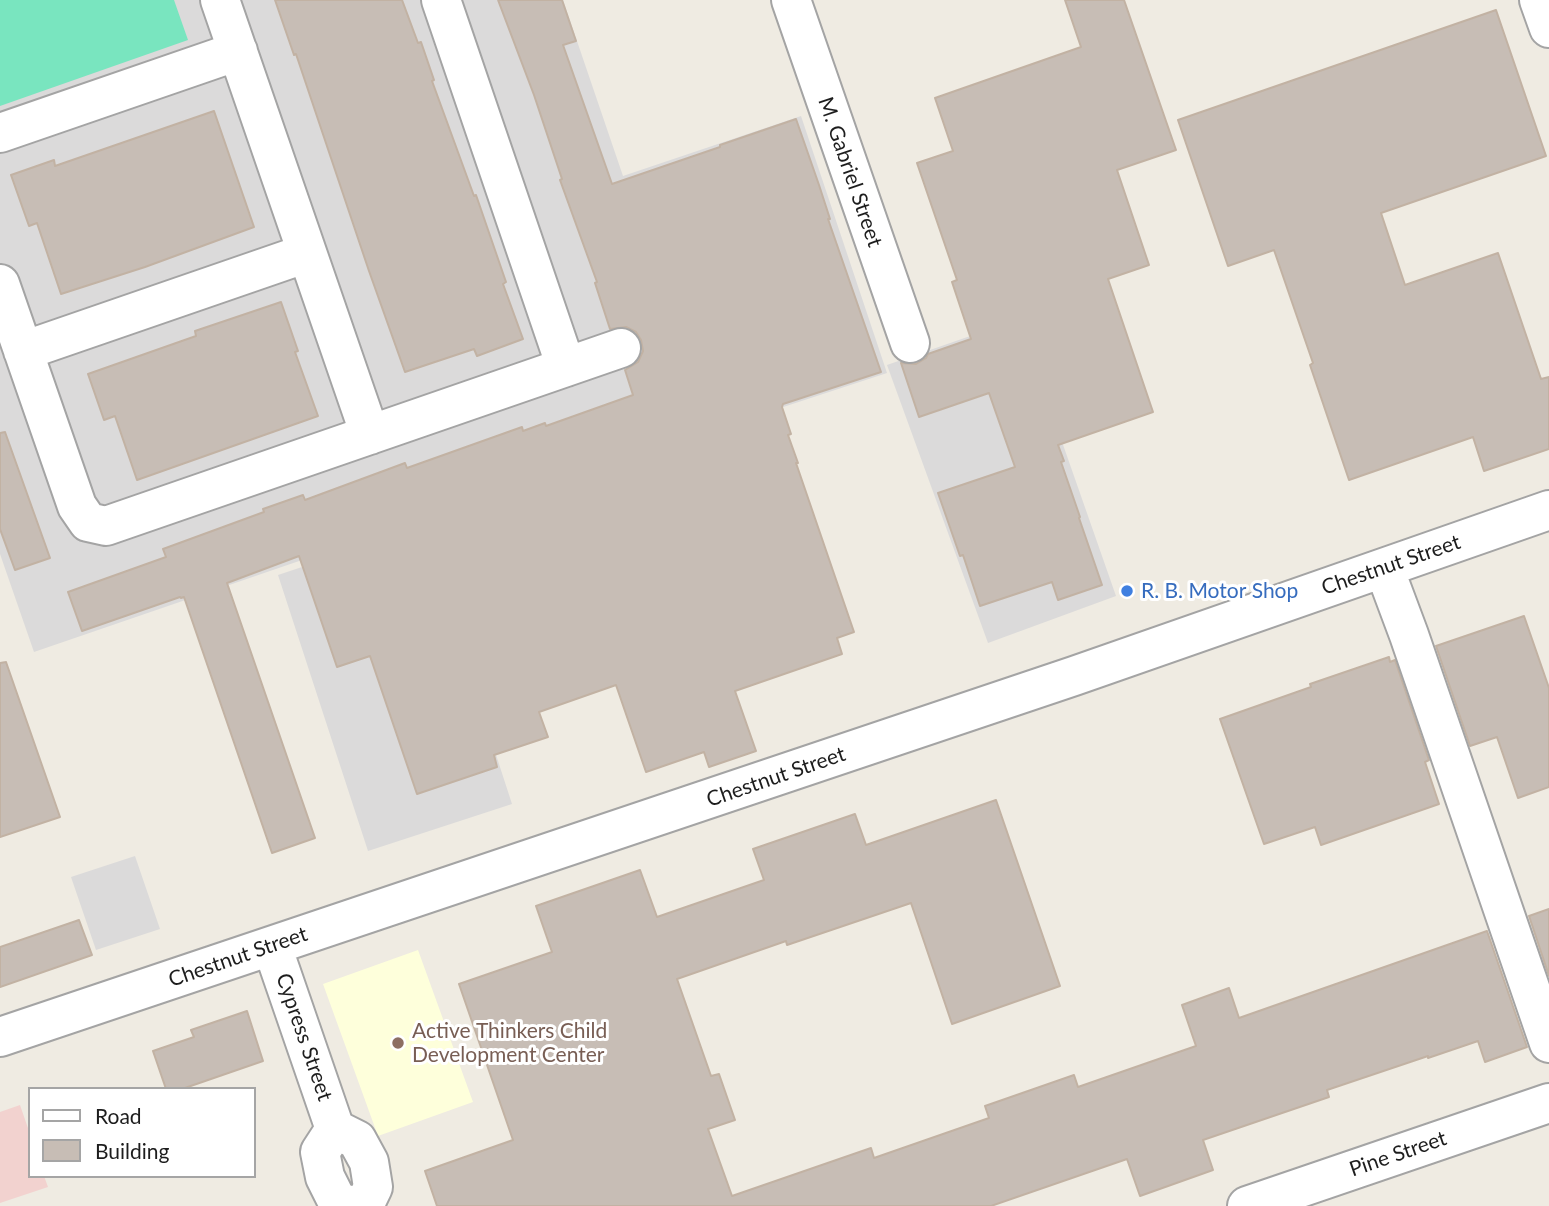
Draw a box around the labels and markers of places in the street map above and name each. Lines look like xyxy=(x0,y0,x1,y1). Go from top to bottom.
place label: R. B. Motor Shop xyxy=(1141,578,1298,604)
marker: R. B. Motor Shop xyxy=(1119,583,1135,599)
place label: Active Thinkers Child Development Center xyxy=(412,1018,607,1068)
marker: Active Thinkers Child Development Center xyxy=(390,1035,406,1051)

